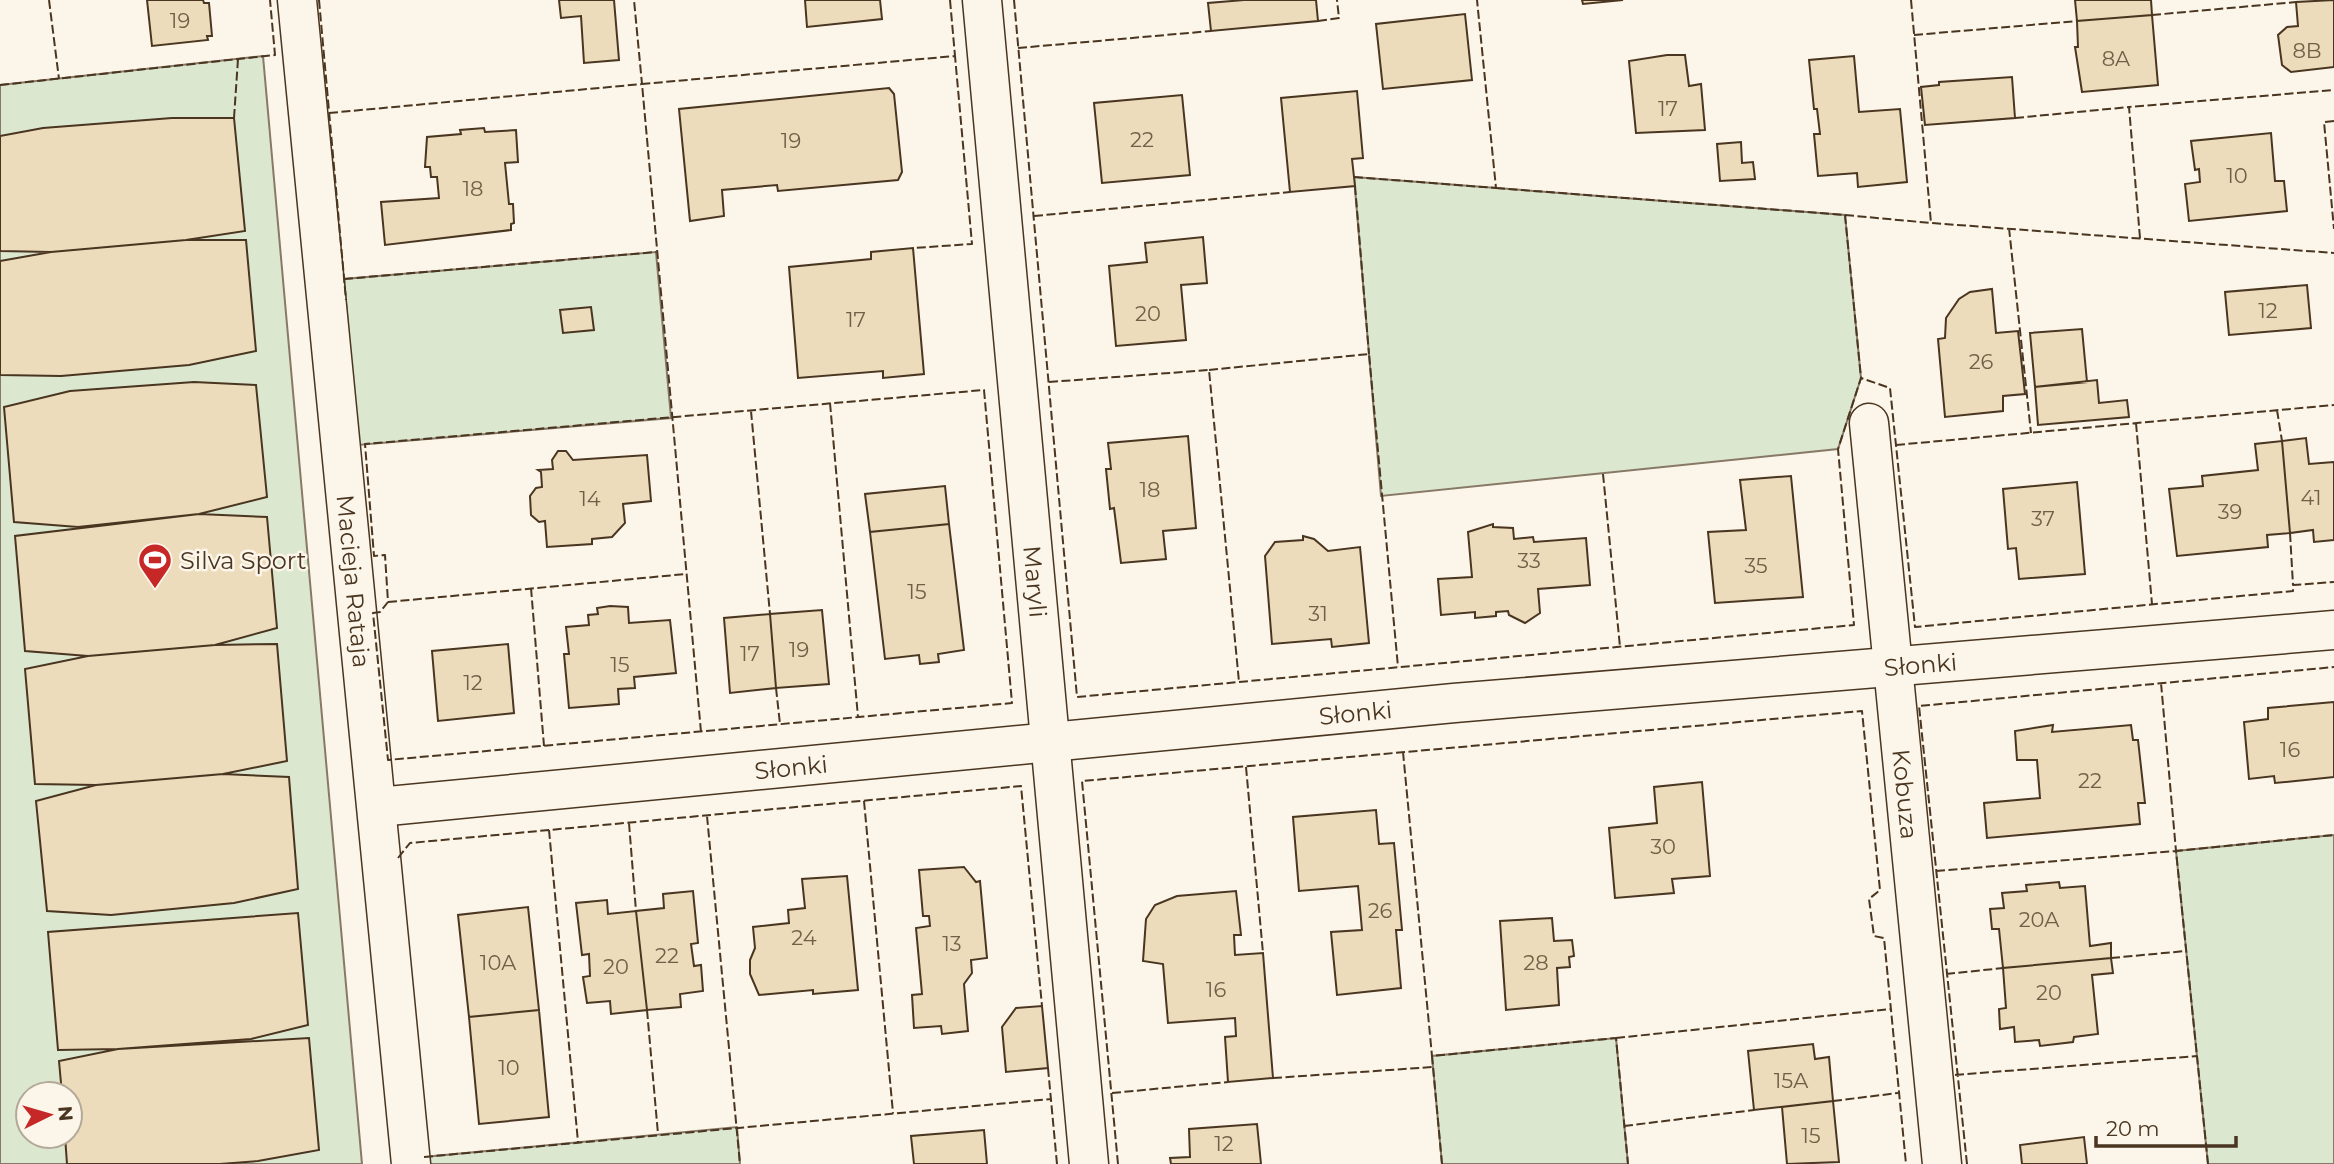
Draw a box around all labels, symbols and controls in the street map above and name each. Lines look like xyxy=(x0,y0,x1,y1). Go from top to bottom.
house number: 19 xyxy=(170,8,190,33)
house number: 8B xyxy=(2292,38,2322,63)
house number: 8A xyxy=(2102,46,2131,71)
house number: 17 xyxy=(1658,96,1678,121)
house number: 22 xyxy=(1130,127,1154,152)
house number: 19 xyxy=(781,128,801,153)
house number: 10 xyxy=(2226,163,2248,188)
house number: 18 xyxy=(463,176,483,201)
house number: 12 xyxy=(2258,298,2278,323)
house number: 20 xyxy=(1135,301,1161,326)
house number: 17 xyxy=(846,307,866,332)
house number: 26 xyxy=(1969,349,1994,374)
house number: 18 xyxy=(1140,477,1160,502)
house number: 41 xyxy=(2301,485,2321,510)
house number: 14 xyxy=(579,486,601,511)
street label: Macieja Rataja xyxy=(331,493,377,669)
house number: 39 xyxy=(2218,499,2242,524)
house number: 37 xyxy=(2031,506,2055,531)
sports icon: Silva Sport xyxy=(136,541,174,590)
street label: Maryli xyxy=(1018,544,1053,619)
place label: Silva Sport xyxy=(180,546,307,575)
house number: 33 xyxy=(1517,548,1541,573)
house number: 35 xyxy=(1744,553,1768,578)
house number: 15 xyxy=(907,579,927,604)
house number: 31 xyxy=(1308,601,1328,626)
house number: 19 xyxy=(789,637,809,662)
house number: 17 xyxy=(740,641,760,666)
street label: Słonki xyxy=(1883,647,1958,682)
house number: 15 xyxy=(610,652,630,677)
house number: 12 xyxy=(463,670,483,695)
street label: Słonki xyxy=(1317,695,1393,730)
house number: 16 xyxy=(2280,737,2300,762)
street label: Kobuza xyxy=(1887,748,1924,841)
street label: Słonki xyxy=(753,749,829,785)
house number: 22 xyxy=(2078,768,2102,793)
house number: 30 xyxy=(1650,834,1676,859)
house number: 26 xyxy=(1368,898,1393,923)
house number: 20A xyxy=(2019,907,2060,932)
house number: 24 xyxy=(791,925,817,950)
house number: 13 xyxy=(942,931,962,956)
house number: 22 xyxy=(655,943,679,968)
house number: 10A xyxy=(480,950,517,975)
house number: 28 xyxy=(1523,950,1549,975)
house number: 20 xyxy=(603,954,629,979)
house number: 16 xyxy=(1206,977,1226,1002)
house number: 20 xyxy=(2036,980,2062,1005)
house number: 10 xyxy=(498,1055,520,1080)
house number: 15A xyxy=(1774,1068,1809,1093)
north arrow xyxy=(14,1080,84,1150)
scale bar xyxy=(2096,1104,2236,1148)
text: N xyxy=(53,1105,78,1122)
text: 20 m xyxy=(2106,1116,2160,1141)
house number: 15 xyxy=(1801,1123,1821,1148)
house number: 12 xyxy=(1214,1131,1234,1156)

